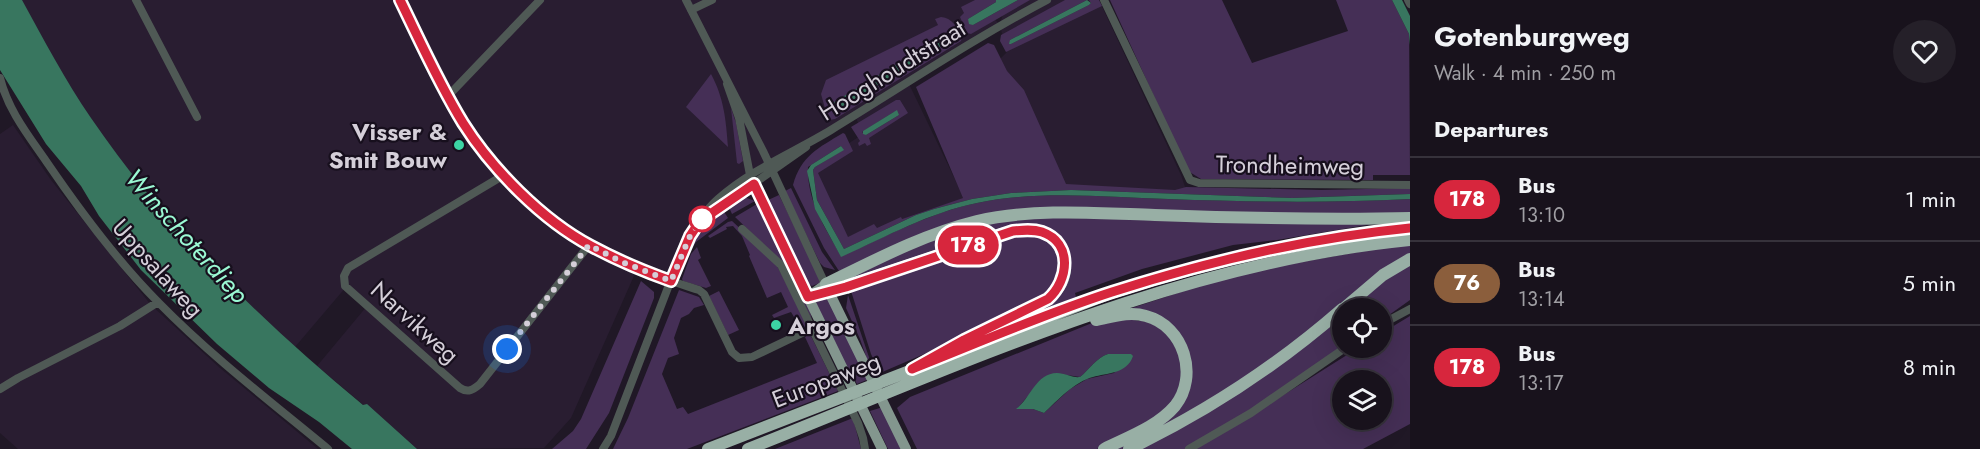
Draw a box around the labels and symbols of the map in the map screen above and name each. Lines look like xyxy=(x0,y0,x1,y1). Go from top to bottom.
street label: Hooghoudtstraat xyxy=(812,11,972,129)
place label: Visser & Smit Bouw xyxy=(329,114,448,177)
marker: Visser & Smit Bouw xyxy=(452,138,466,152)
street label: Trondheimweg xyxy=(1216,146,1364,184)
water label: Winschoterdiep xyxy=(116,160,258,312)
unlabelled marker xyxy=(689,206,715,232)
street label: Uppsalaweg xyxy=(104,211,212,325)
line badge: 178 xyxy=(934,226,1002,264)
street label: Narvikweg xyxy=(363,273,467,371)
place label: Argos xyxy=(787,308,855,343)
marker: Argos xyxy=(769,318,783,332)
your location xyxy=(492,334,522,364)
street label: Europaweg xyxy=(767,343,885,417)

